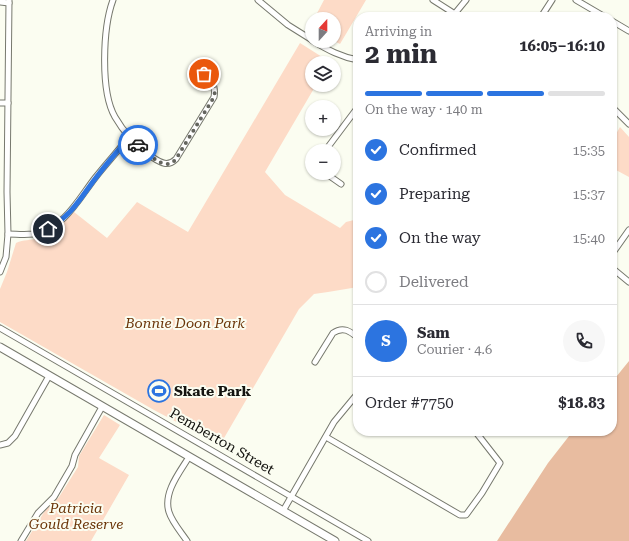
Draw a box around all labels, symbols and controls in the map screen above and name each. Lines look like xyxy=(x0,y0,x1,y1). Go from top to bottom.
north arrow xyxy=(305,12,341,48)
map controls xyxy=(305,12,341,180)
text: Arriving in xyxy=(365,24,432,39)
text: 16:05–16:10 xyxy=(519,37,605,55)
text: 2 min xyxy=(365,39,437,69)
button: layers xyxy=(305,56,341,92)
pin xyxy=(187,57,221,91)
icon: bag xyxy=(193,63,215,85)
button: + xyxy=(305,100,341,136)
text: On the way · 140 m xyxy=(365,102,482,117)
courier xyxy=(118,125,158,165)
icon: car xyxy=(127,134,149,156)
icon: check xyxy=(365,139,387,161)
text: Confirmed xyxy=(399,141,477,159)
text: 15:35 xyxy=(573,143,605,158)
button: − xyxy=(305,144,341,180)
icon: check xyxy=(365,183,387,205)
text: Preparing xyxy=(399,185,470,203)
text: 15:37 xyxy=(573,187,605,202)
pin xyxy=(31,212,65,246)
icon: home xyxy=(37,218,59,240)
icon: check xyxy=(365,227,387,249)
text: On the way xyxy=(399,229,481,247)
text: 15:40 xyxy=(573,231,605,246)
text: Delivered xyxy=(399,273,469,291)
park label: Bonnie Doon Park xyxy=(124,315,245,331)
button: phone xyxy=(563,320,605,362)
text: Sam xyxy=(417,324,450,342)
text: S xyxy=(381,332,391,350)
text: Courier · 4.6 xyxy=(417,342,492,357)
sports icon: Skate Park xyxy=(146,378,172,404)
place label: Skate Park xyxy=(174,383,252,399)
text: Order #7750 xyxy=(365,394,454,412)
text: $18.83 xyxy=(558,394,605,412)
street label: Pemberton Street xyxy=(167,405,277,477)
park label: Patricia Gould Reserve xyxy=(29,500,123,532)

